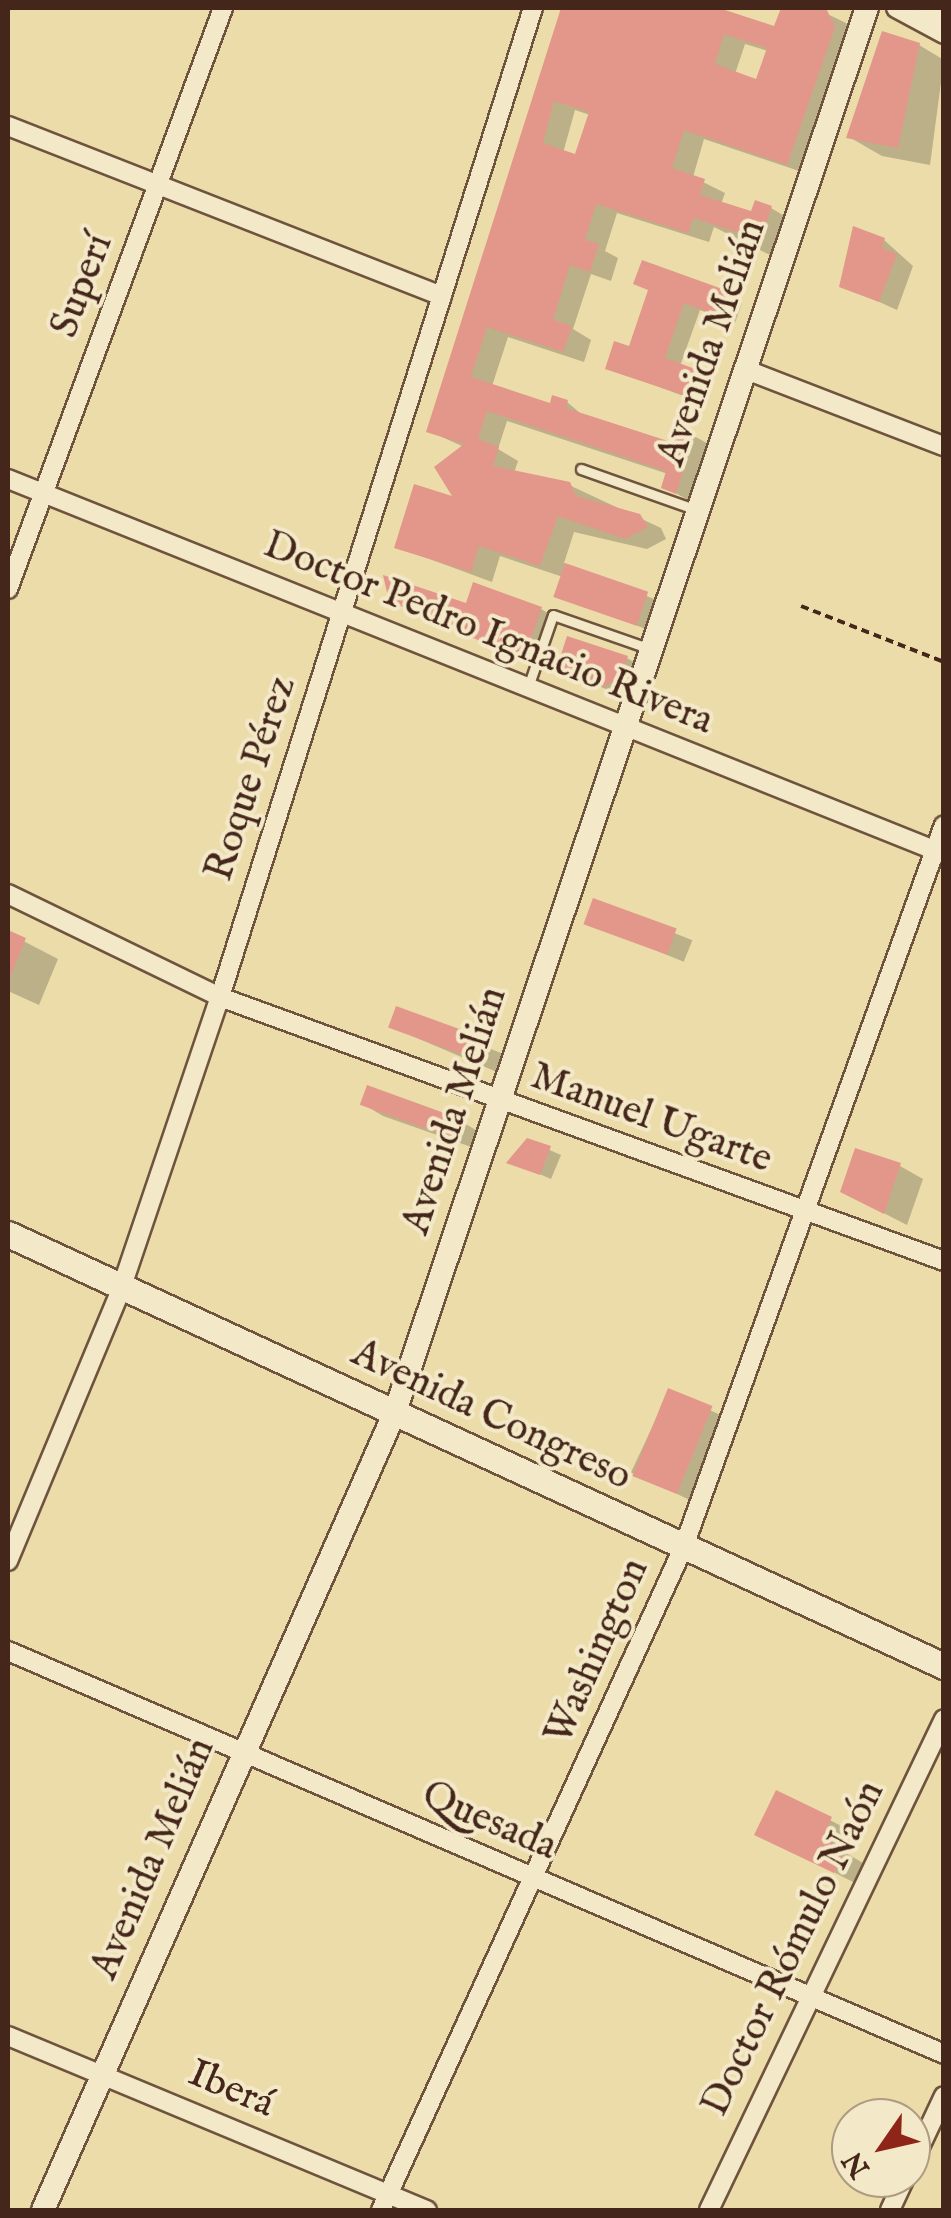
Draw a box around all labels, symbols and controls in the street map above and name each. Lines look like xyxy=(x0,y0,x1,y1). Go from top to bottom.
street label: Avenida Melián xyxy=(648,214,778,472)
street label: Superí xyxy=(41,228,125,344)
street label: Doctor Pedro Ignacio Rivera xyxy=(256,522,720,746)
street label: Roque Pérez xyxy=(196,671,308,887)
street label: Avenida Melián xyxy=(393,981,519,1241)
street label: Manuel Ugarte xyxy=(524,1053,778,1185)
street label: Avenida Congreso xyxy=(344,1330,638,1502)
street label: Washington xyxy=(536,1552,660,1752)
street label: Avenida Melián xyxy=(82,1731,226,1987)
street label: Quesada xyxy=(414,1772,564,1872)
street label: Doctor Rómulo Naón xyxy=(692,1774,896,2124)
street label: Iberá xyxy=(181,2051,281,2129)
north arrow xyxy=(831,2098,931,2198)
text: N xyxy=(836,2144,879,2184)

